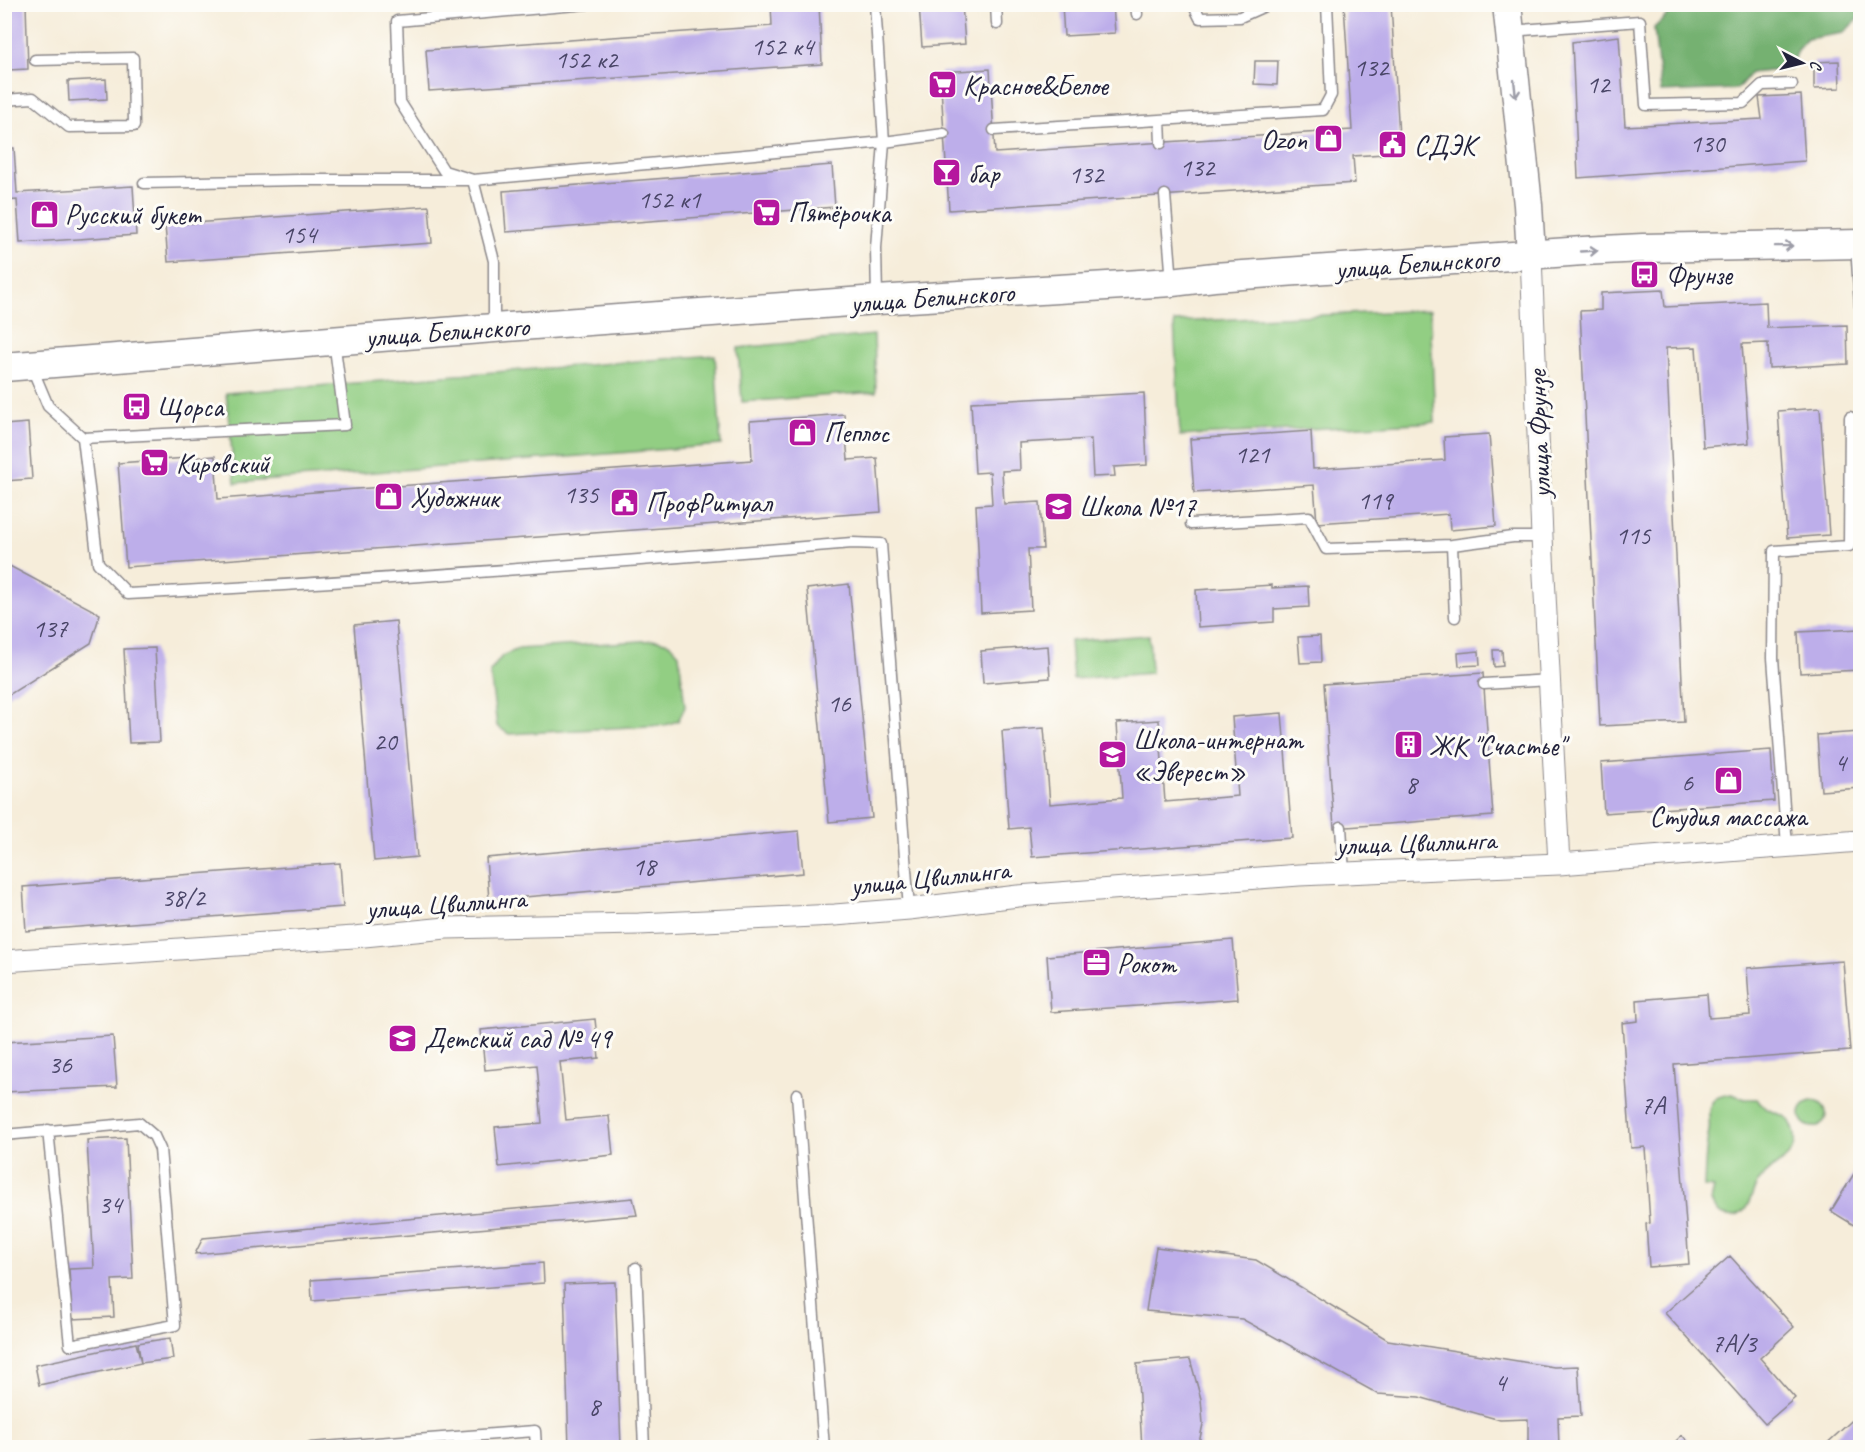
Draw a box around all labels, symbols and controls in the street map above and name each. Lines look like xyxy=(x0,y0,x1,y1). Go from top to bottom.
house number: 152 к4 xyxy=(751,30,816,63)
north arrow xyxy=(1772,33,1832,93)
house number: 152 к2 xyxy=(555,43,620,76)
house number: 132 xyxy=(1353,51,1391,84)
text: С xyxy=(1805,60,1826,72)
place label: Красное&Белое xyxy=(963,68,1110,103)
house number: 12 xyxy=(1586,68,1612,101)
supermarket icon: Красное&Белое xyxy=(926,69,958,101)
one-way arrow xyxy=(1510,78,1521,98)
place label: Ozon xyxy=(1261,122,1307,157)
shop icon: Ozon xyxy=(1312,123,1344,155)
house number: 130 xyxy=(1689,127,1727,160)
place label: СДЭК xyxy=(1414,128,1481,163)
public building icon: СДЭК xyxy=(1377,129,1409,161)
house number: 132 xyxy=(1179,151,1217,184)
place label: бар xyxy=(968,156,1001,191)
bar icon: бар xyxy=(931,157,963,189)
house number: 132 xyxy=(1068,158,1106,191)
house number: 152 к1 xyxy=(638,183,702,216)
place label: Пятёрочка xyxy=(788,195,892,230)
supermarket icon: Пятёрочка xyxy=(751,196,783,228)
place label: Русский букет xyxy=(65,197,203,232)
shop icon: Русский букет xyxy=(28,198,60,230)
house number: 154 xyxy=(281,218,319,251)
street label: улица Белинского xyxy=(1332,240,1502,287)
one-way arrow xyxy=(1774,240,1794,252)
one-way arrow xyxy=(1579,245,1599,256)
place label: Фрунзе xyxy=(1666,257,1734,292)
bus stop icon: Фрунзе xyxy=(1629,258,1661,290)
street label: улица Белинского xyxy=(847,274,1017,321)
street label: улица Белинского xyxy=(362,308,532,355)
street label: улица Фрунзе xyxy=(1519,367,1558,501)
place label: Щорса xyxy=(158,389,225,424)
bus stop icon: Щорса xyxy=(121,390,153,422)
place label: Пеплос xyxy=(824,415,891,450)
shop icon: Пеплос xyxy=(787,416,819,448)
house number: 121 xyxy=(1234,438,1271,471)
place label: Кировский xyxy=(176,446,271,481)
supermarket icon: Кировский xyxy=(139,447,171,479)
house number: 135 xyxy=(563,478,600,511)
place label: Художник xyxy=(410,480,501,515)
shop icon: Художник xyxy=(373,481,405,513)
house number: 119 xyxy=(1357,484,1395,517)
place label: ПрофРитуал xyxy=(646,485,774,520)
public building icon: ПрофРитуал xyxy=(609,486,641,518)
place label: Школа №17 xyxy=(1079,489,1197,524)
school or university icon: Школа №17 xyxy=(1042,490,1074,522)
house number: 115 xyxy=(1615,519,1652,552)
house number: 137 xyxy=(32,612,69,645)
house number: 16 xyxy=(827,687,852,720)
place label: Школа-интернат «Эверест» xyxy=(1133,722,1305,789)
house number: 20 xyxy=(373,725,399,758)
place label: ЖК "Счастье" xyxy=(1429,728,1570,763)
building icon: ЖК "Счастье" xyxy=(1392,729,1424,761)
school or university icon: Школа-интернат «Эверест» xyxy=(1096,739,1128,771)
house number: 4 xyxy=(1834,746,1848,779)
shop icon: Студия массажа xyxy=(1712,764,1744,796)
house number: 6 xyxy=(1681,766,1694,799)
house number: 8 xyxy=(1405,768,1419,801)
place label: Студия массажа xyxy=(1650,799,1809,834)
street label: улица Цвиллинга xyxy=(1333,822,1499,863)
house number: 18 xyxy=(632,850,658,883)
street label: улица Цвиллинга xyxy=(847,851,1014,903)
street label: улица Цвиллинга xyxy=(363,880,530,927)
house number: 38/2 xyxy=(161,881,207,914)
place label: Рокот xyxy=(1117,946,1178,981)
office icon: Рокот xyxy=(1080,947,1112,979)
place label: Детский сад № 49 xyxy=(424,1021,614,1056)
school or university icon: Детский сад № 49 xyxy=(387,1022,419,1054)
house number: 36 xyxy=(48,1048,73,1081)
house number: 7А xyxy=(1641,1089,1667,1122)
house number: 34 xyxy=(98,1188,124,1221)
house number: 7А/3 xyxy=(1711,1327,1759,1360)
house number: 4 xyxy=(1494,1366,1508,1399)
house number: 8 xyxy=(588,1390,602,1423)

